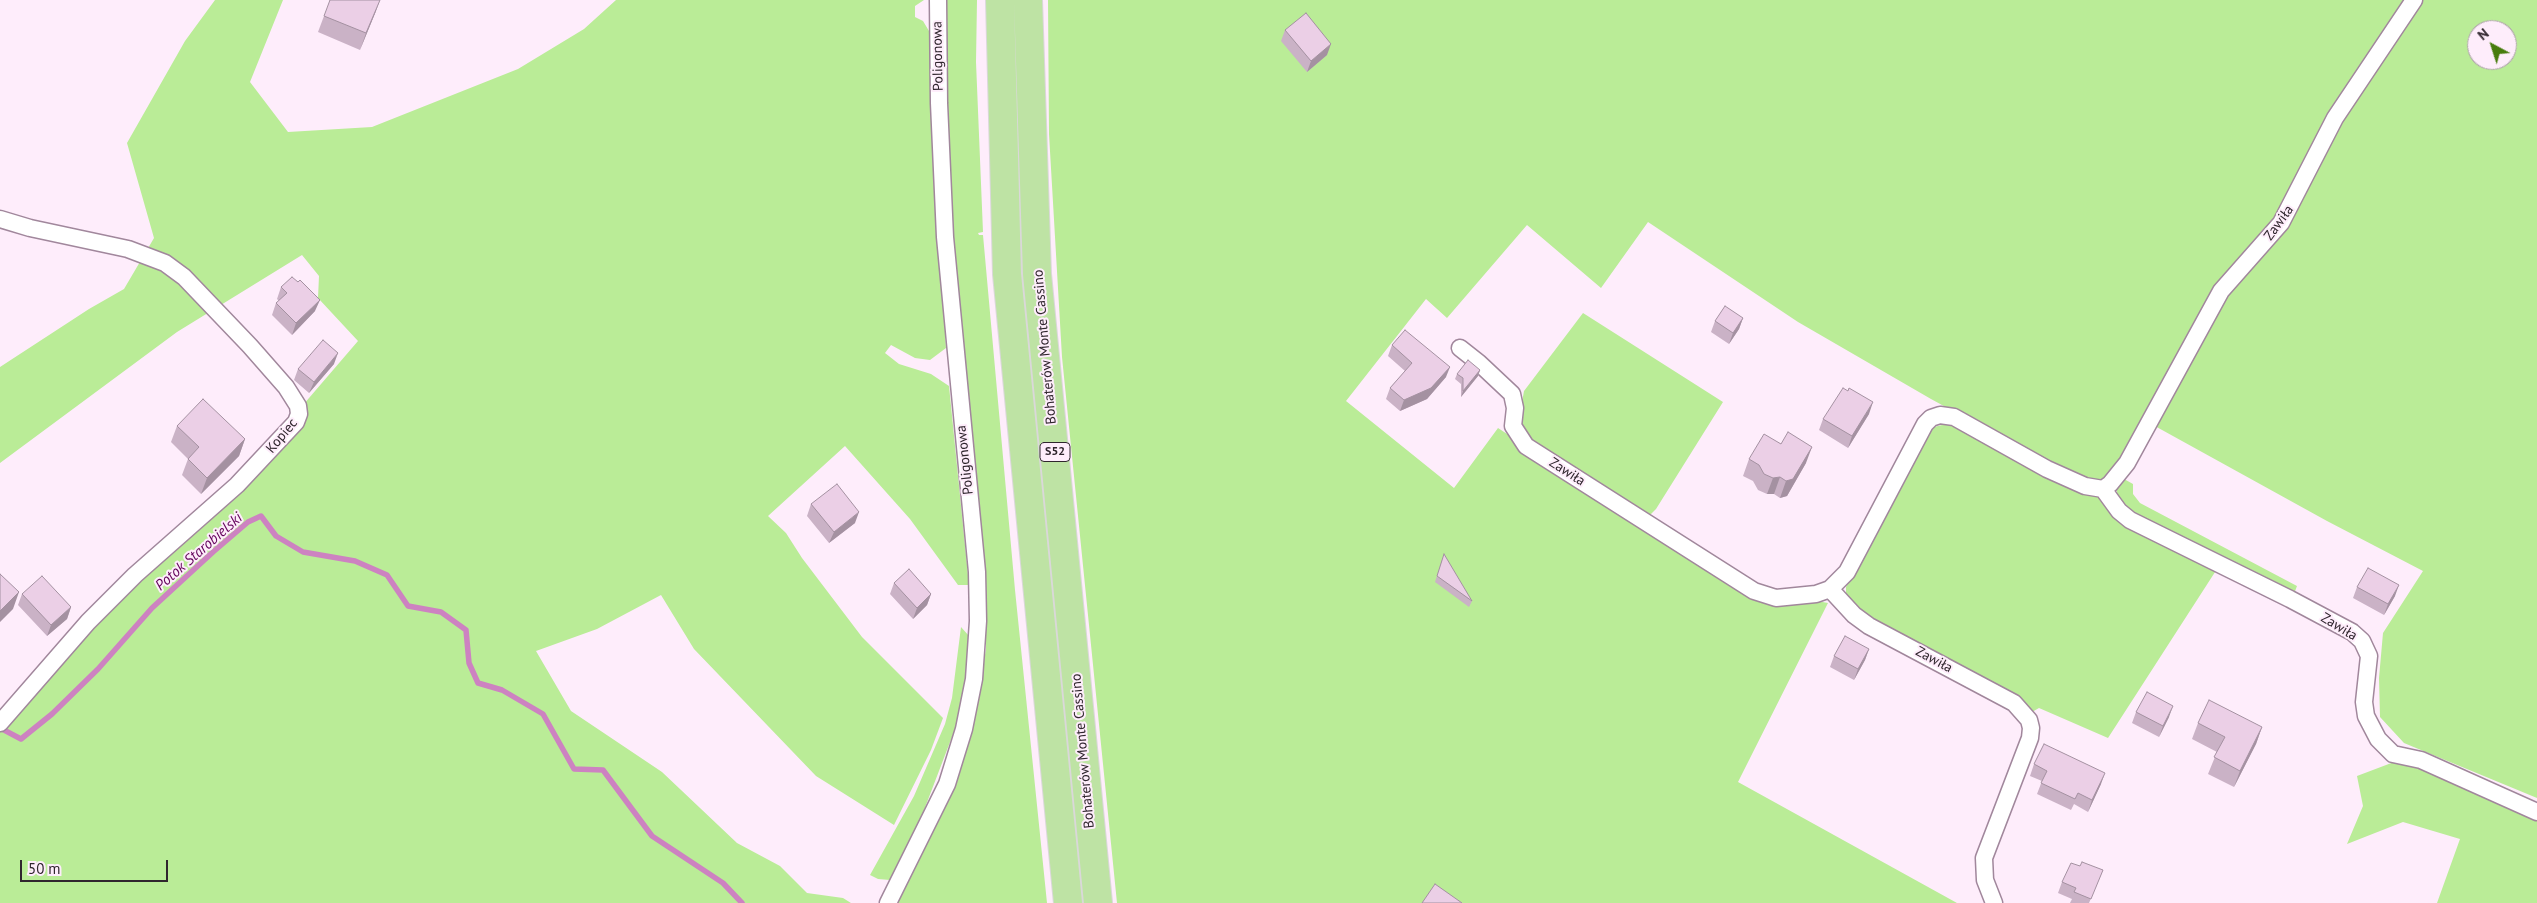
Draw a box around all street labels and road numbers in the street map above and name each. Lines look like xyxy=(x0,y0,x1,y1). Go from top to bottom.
street label: Poligonowa xyxy=(929,21,947,91)
street label: Zawiła xyxy=(2261,202,2297,244)
street label: Bohaterów Monte Cassino xyxy=(1030,269,1060,425)
street label: Kopiec xyxy=(263,415,301,457)
street label: Poligonowa xyxy=(953,424,977,496)
road number: S52 xyxy=(1040,442,1070,462)
street label: Zawiła xyxy=(1546,454,1588,490)
street label: Zawiła xyxy=(2318,610,2360,644)
street label: Zawiła xyxy=(1913,643,1955,677)
street label: Bohaterów Monte Cassino xyxy=(1068,673,1098,829)

